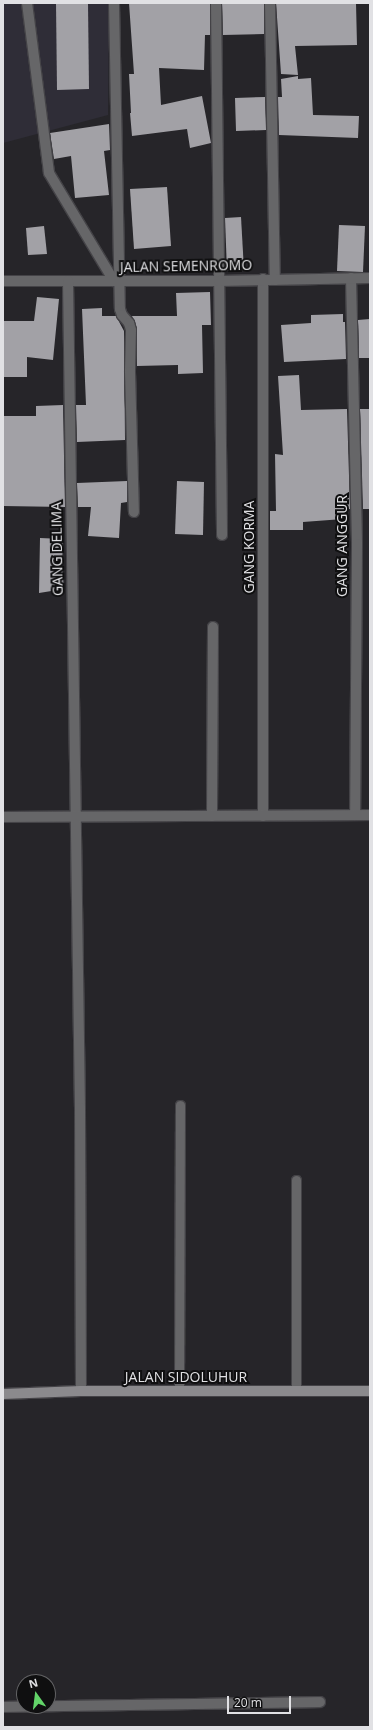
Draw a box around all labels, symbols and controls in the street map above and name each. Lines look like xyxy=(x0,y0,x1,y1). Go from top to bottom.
street label: JALAN SEMENROMO xyxy=(120,256,252,276)
street label: GANG ANGGUR xyxy=(334,495,350,597)
street label: GANG KORMA xyxy=(241,501,257,593)
street label: GANG DELIMA xyxy=(48,502,66,596)
street label: JALAN SIDOLUHUR xyxy=(125,1369,247,1385)
north arrow xyxy=(16,1674,56,1714)
text: N xyxy=(27,1674,39,1691)
scale bar xyxy=(229,1688,293,1714)
text: 20 m xyxy=(234,1694,262,1711)

